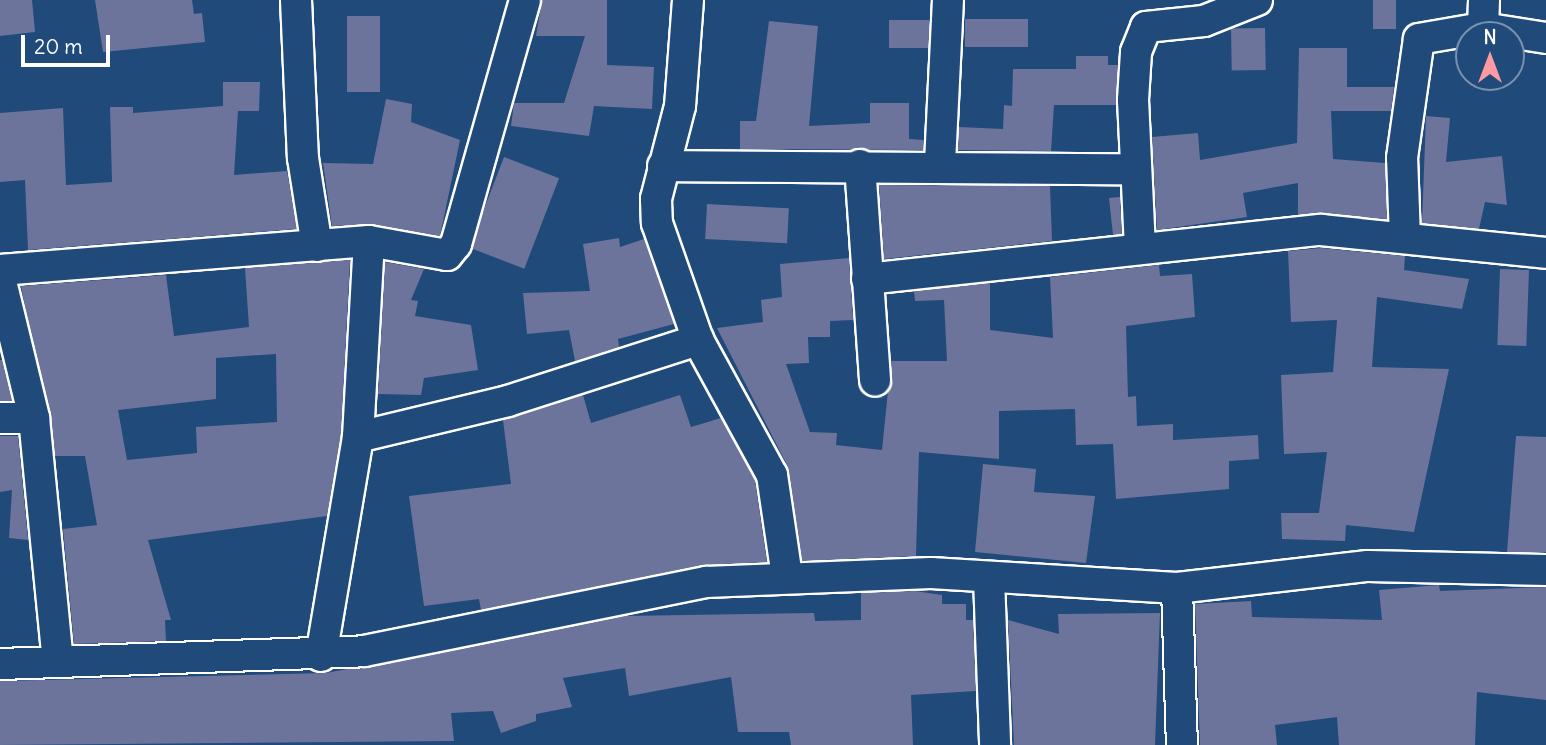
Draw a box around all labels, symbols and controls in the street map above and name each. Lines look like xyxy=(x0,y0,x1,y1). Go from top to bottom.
scale bar xyxy=(24,21,114,65)
north arrow xyxy=(1455,21,1525,91)
text: N xyxy=(1483,25,1497,49)
text: 20 m xyxy=(34,33,83,60)

